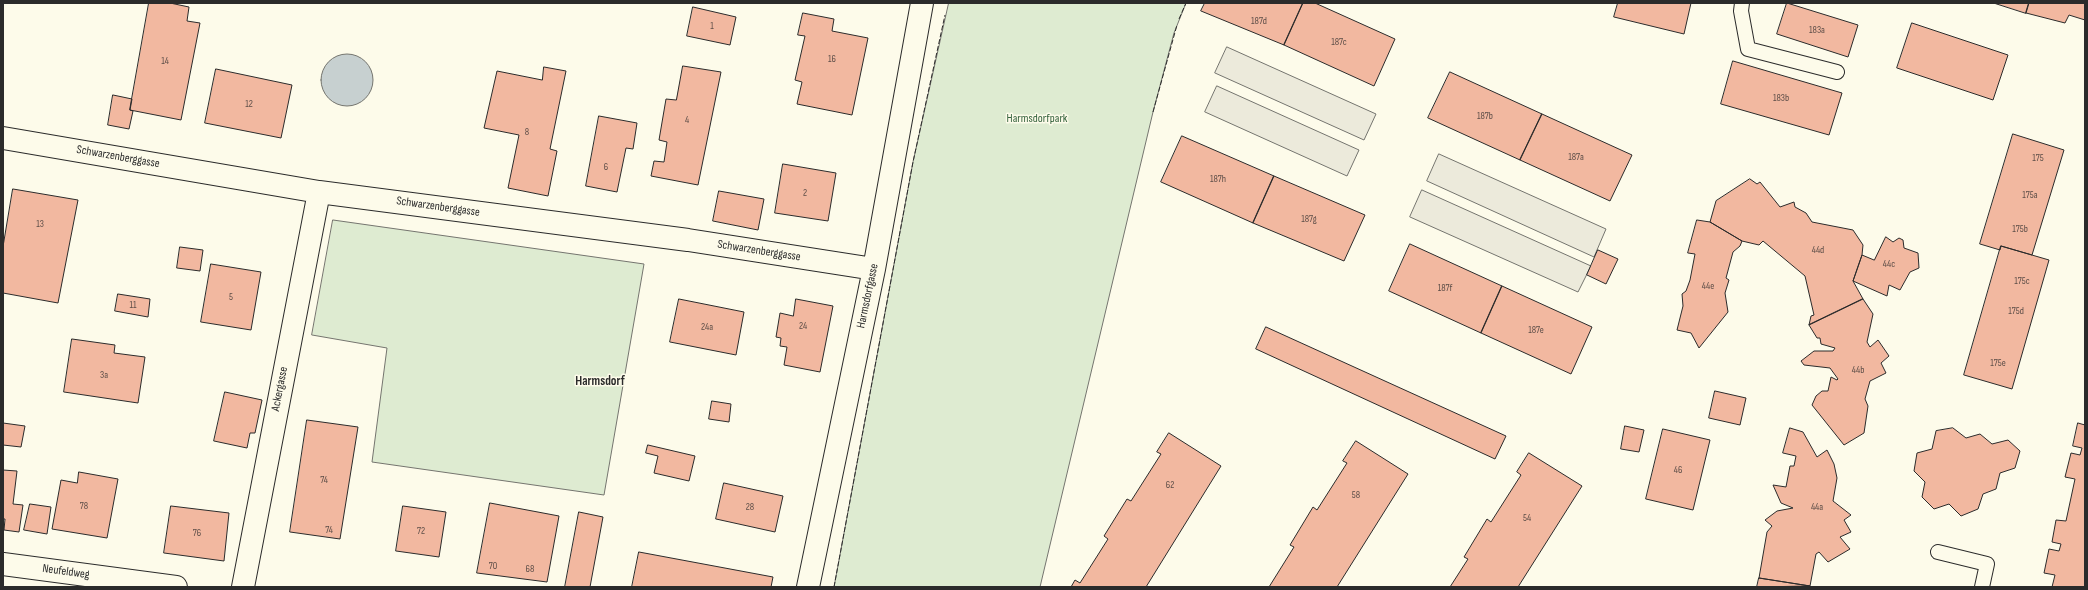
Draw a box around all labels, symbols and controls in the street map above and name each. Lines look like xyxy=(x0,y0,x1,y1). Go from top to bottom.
house number: 187d xyxy=(1251,15,1267,27)
house number: 1 xyxy=(710,20,714,32)
house number: 183a xyxy=(1809,24,1825,36)
house number: 187c xyxy=(1331,36,1347,48)
house number: 16 xyxy=(828,53,836,65)
house number: 14 xyxy=(161,55,169,67)
house number: 183b xyxy=(1773,92,1789,104)
house number: 12 xyxy=(245,98,253,110)
house number: 187b xyxy=(1477,110,1493,122)
park label: Harmsdorfpark xyxy=(1007,112,1067,126)
house number: 4 xyxy=(685,114,689,126)
house number: 8 xyxy=(525,126,529,138)
street label: Schwarzenberggasse xyxy=(75,143,161,171)
house number: 187a xyxy=(1568,151,1584,163)
house number: 175 xyxy=(2032,152,2044,164)
house number: 6 xyxy=(604,161,608,173)
house number: 187h xyxy=(1210,173,1226,185)
house number: 2 xyxy=(803,187,807,199)
house number: 175a xyxy=(2022,189,2038,201)
street label: Schwarzenberggasse xyxy=(395,194,481,220)
house number: 187g xyxy=(1301,213,1317,225)
house number: 13 xyxy=(36,218,44,230)
house number: 175b xyxy=(2012,223,2028,235)
street label: Schwarzenberggasse xyxy=(716,237,802,265)
house number: 44d xyxy=(1812,244,1824,256)
house number: 44c xyxy=(1883,258,1895,270)
street label: Harmsdorfgasse xyxy=(854,262,882,330)
house number: 175c xyxy=(2014,275,2030,287)
house number: 44e xyxy=(1702,280,1714,292)
house number: 187f xyxy=(1438,282,1452,294)
house number: 5 xyxy=(229,291,233,303)
house number: 11 xyxy=(130,299,136,311)
house number: 175d xyxy=(2008,305,2024,317)
house number: 24 xyxy=(799,320,807,332)
house number: 24a xyxy=(701,321,713,333)
house number: 187e xyxy=(1528,324,1544,336)
house number: 175e xyxy=(1990,357,2006,369)
house number: 44b xyxy=(1852,364,1864,376)
street label: Ackergasse xyxy=(269,366,291,412)
house number: 3a xyxy=(100,369,108,381)
district label: Harmsdorf xyxy=(575,374,625,390)
house number: 46 xyxy=(1674,464,1682,476)
house number: 74 xyxy=(320,474,328,486)
house number: 62 xyxy=(1166,479,1174,491)
house number: 58 xyxy=(1352,489,1360,501)
house number: 78 xyxy=(80,500,88,512)
house number: 28 xyxy=(746,501,754,513)
house number: 44a xyxy=(1811,501,1823,513)
house number: 54 xyxy=(1523,512,1531,524)
house number: 74 xyxy=(325,524,333,536)
house number: 72 xyxy=(417,525,425,537)
house number: 76 xyxy=(193,527,201,539)
house number: 70 xyxy=(489,560,497,572)
street label: Neufeldweg xyxy=(41,562,91,582)
house number: 68 xyxy=(526,563,534,575)

